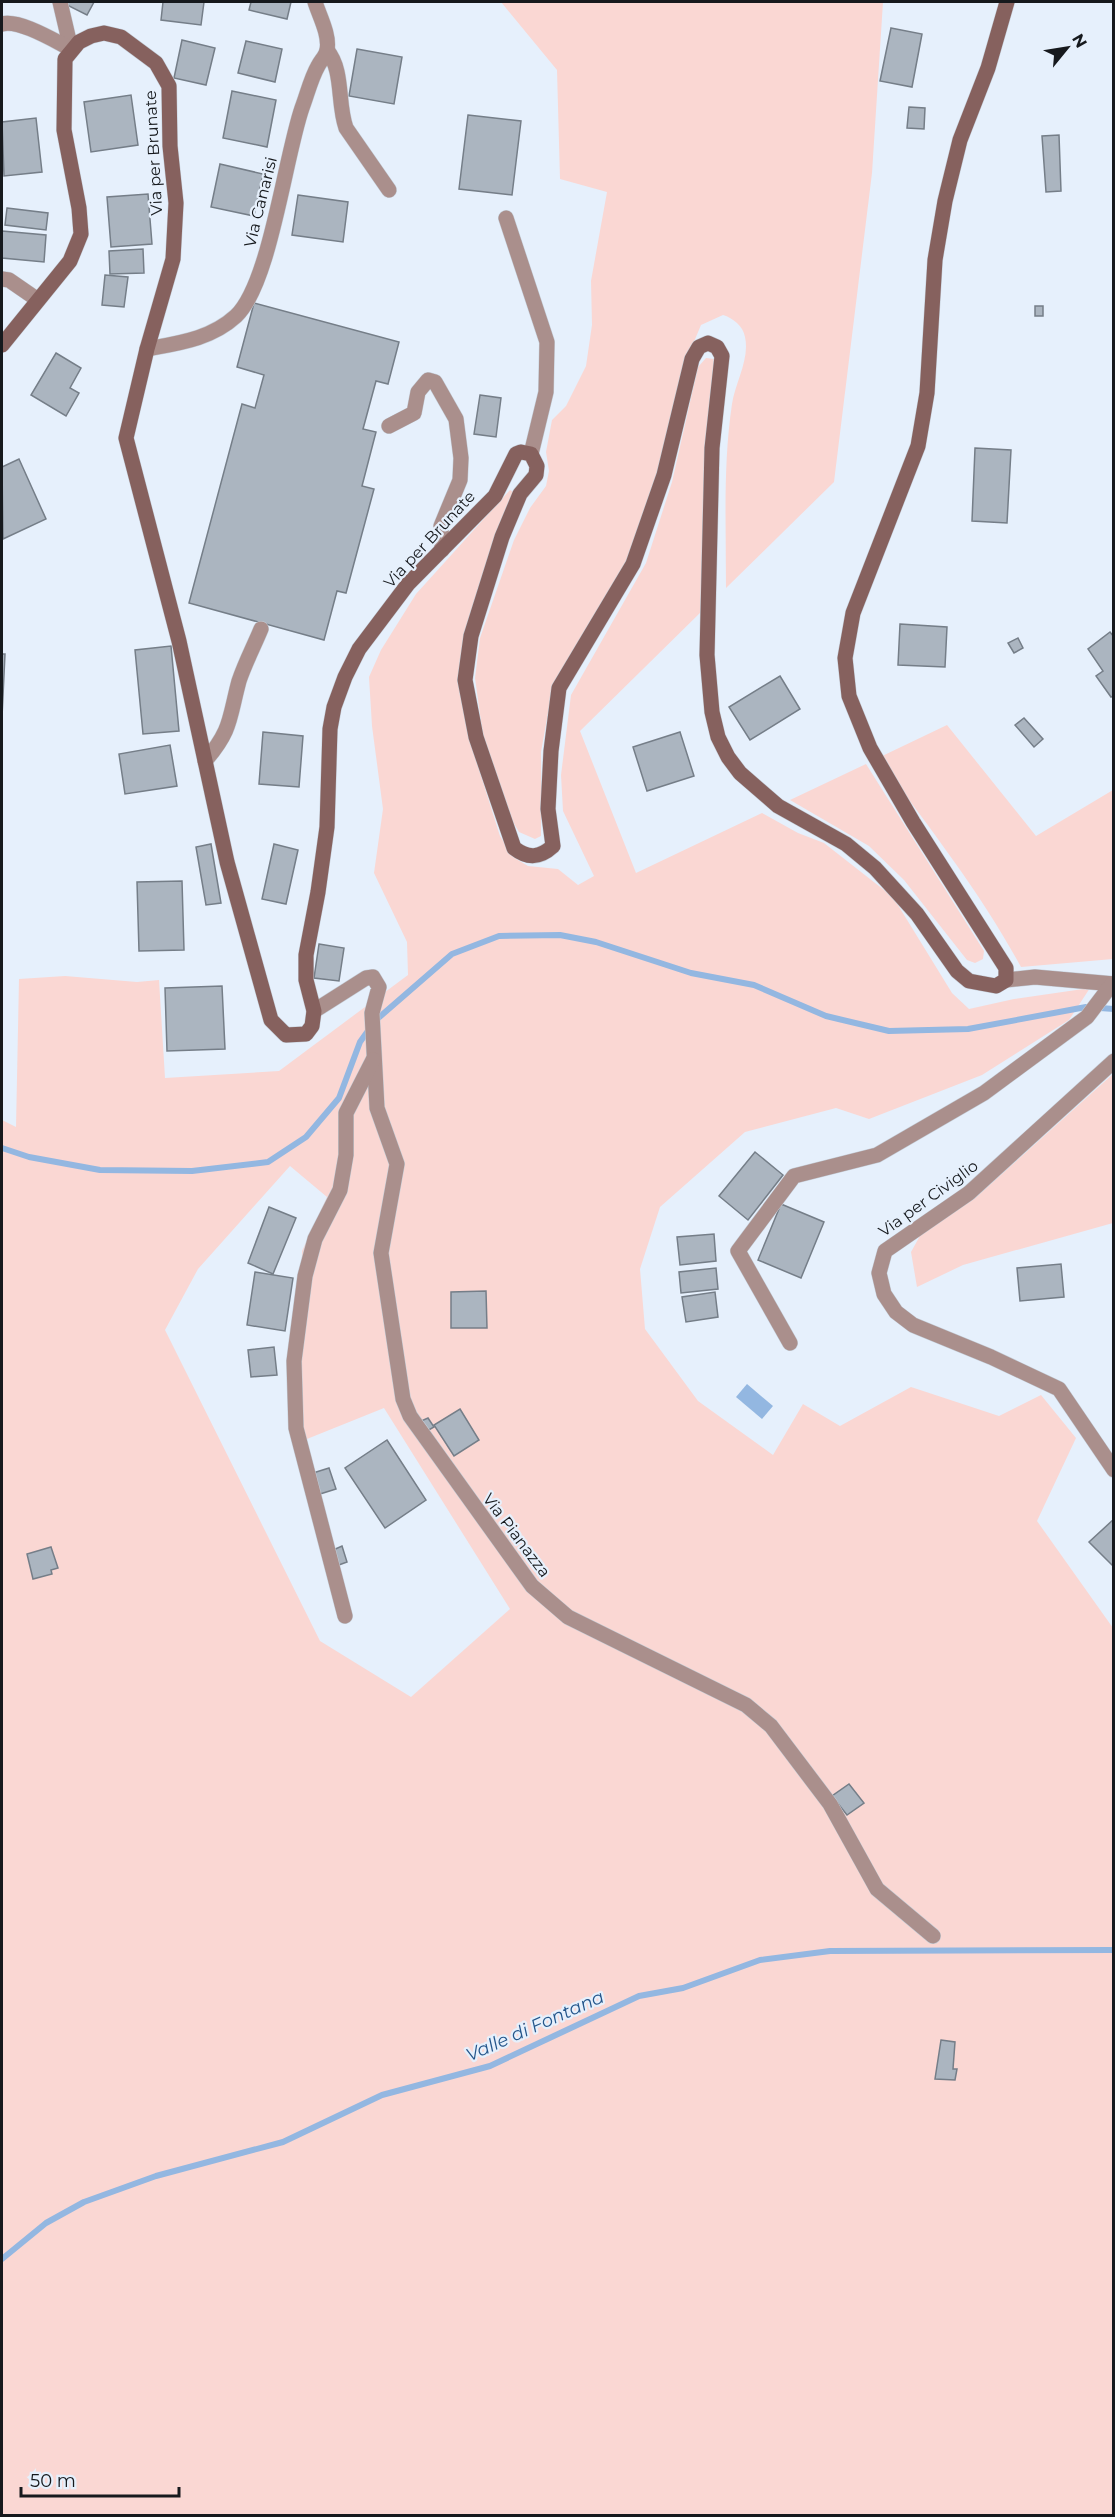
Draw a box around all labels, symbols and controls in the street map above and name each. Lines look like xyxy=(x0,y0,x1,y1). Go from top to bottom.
north arrow xyxy=(1037,18,1097,78)
text: N xyxy=(1068,30,1091,51)
street label: Via per Brunate xyxy=(141,90,166,216)
street label: Via Canarisi xyxy=(240,155,281,249)
street label: Via per Brunate xyxy=(380,487,479,592)
street label: Via per Civiglio xyxy=(875,1156,982,1241)
street label: Via Pianazza xyxy=(479,1490,554,1581)
water label: Valle di Fontana xyxy=(463,1986,607,2066)
scale bar xyxy=(21,2460,178,2498)
text: 50 m xyxy=(30,2470,76,2492)

